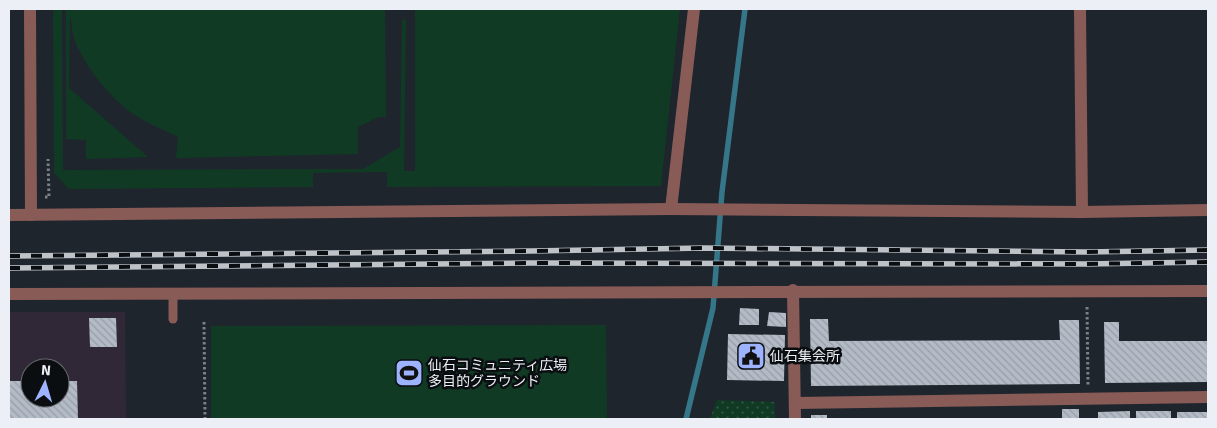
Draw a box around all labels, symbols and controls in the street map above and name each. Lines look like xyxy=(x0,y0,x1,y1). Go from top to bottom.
public building icon: 仙石集会所 xyxy=(736,341,766,371)
place label: 仙石集会所 xyxy=(770,348,840,365)
place label: 仙石コミュニティ広場 多目的グラウンド xyxy=(428,357,567,390)
north arrow xyxy=(20,358,70,408)
sports icon: 仙石コミュニティ広場 多目的グラウンド xyxy=(394,358,424,388)
text: N xyxy=(40,362,52,379)

